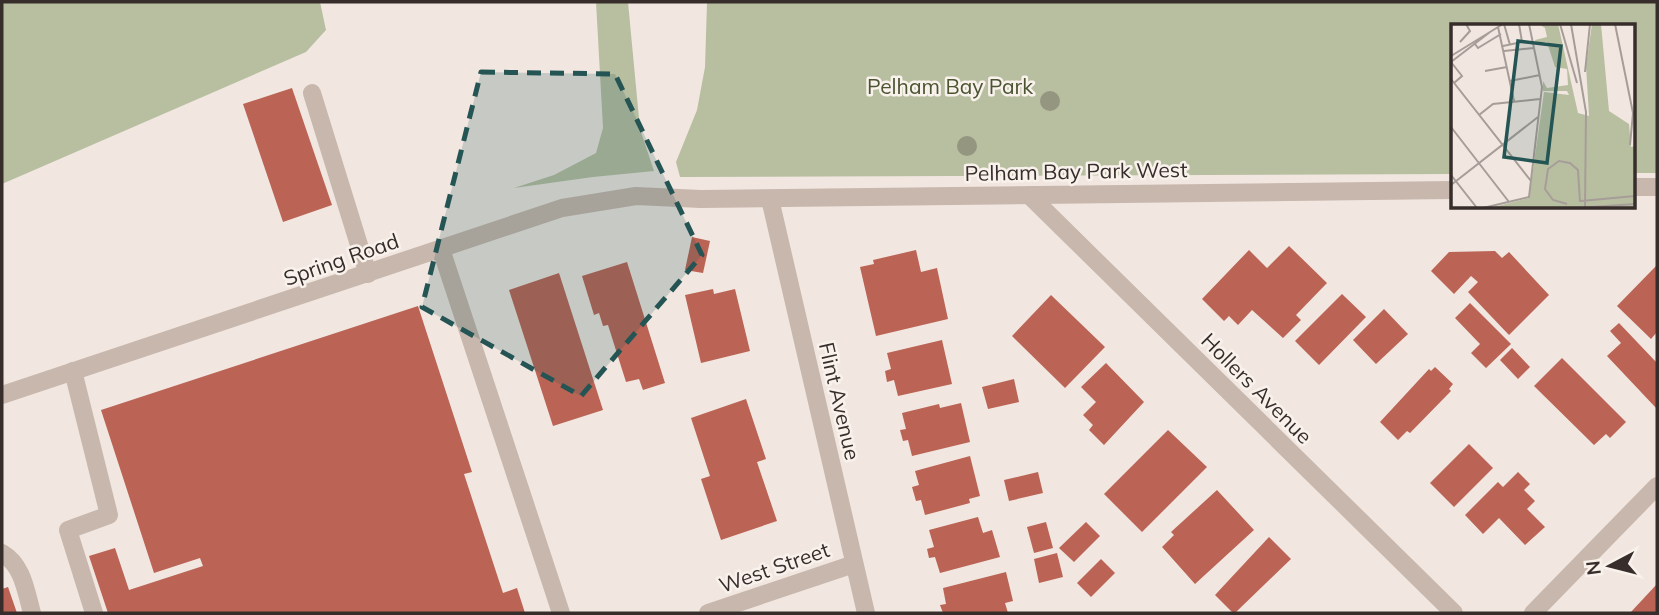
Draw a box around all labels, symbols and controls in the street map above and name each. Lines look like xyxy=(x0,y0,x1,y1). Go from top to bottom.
inset map xyxy=(1451,24,1634,208)
park label: Pelham Bay Park xyxy=(867,73,1033,99)
street label: Pelham Bay Park West xyxy=(964,156,1188,186)
street label: Spring Road xyxy=(280,227,402,291)
street label: Hollers Avenue xyxy=(1196,327,1318,449)
street label: Flint Avenue xyxy=(814,340,866,462)
north arrow xyxy=(1575,531,1645,601)
street label: West Street xyxy=(716,536,832,598)
text: N xyxy=(1580,559,1606,577)

